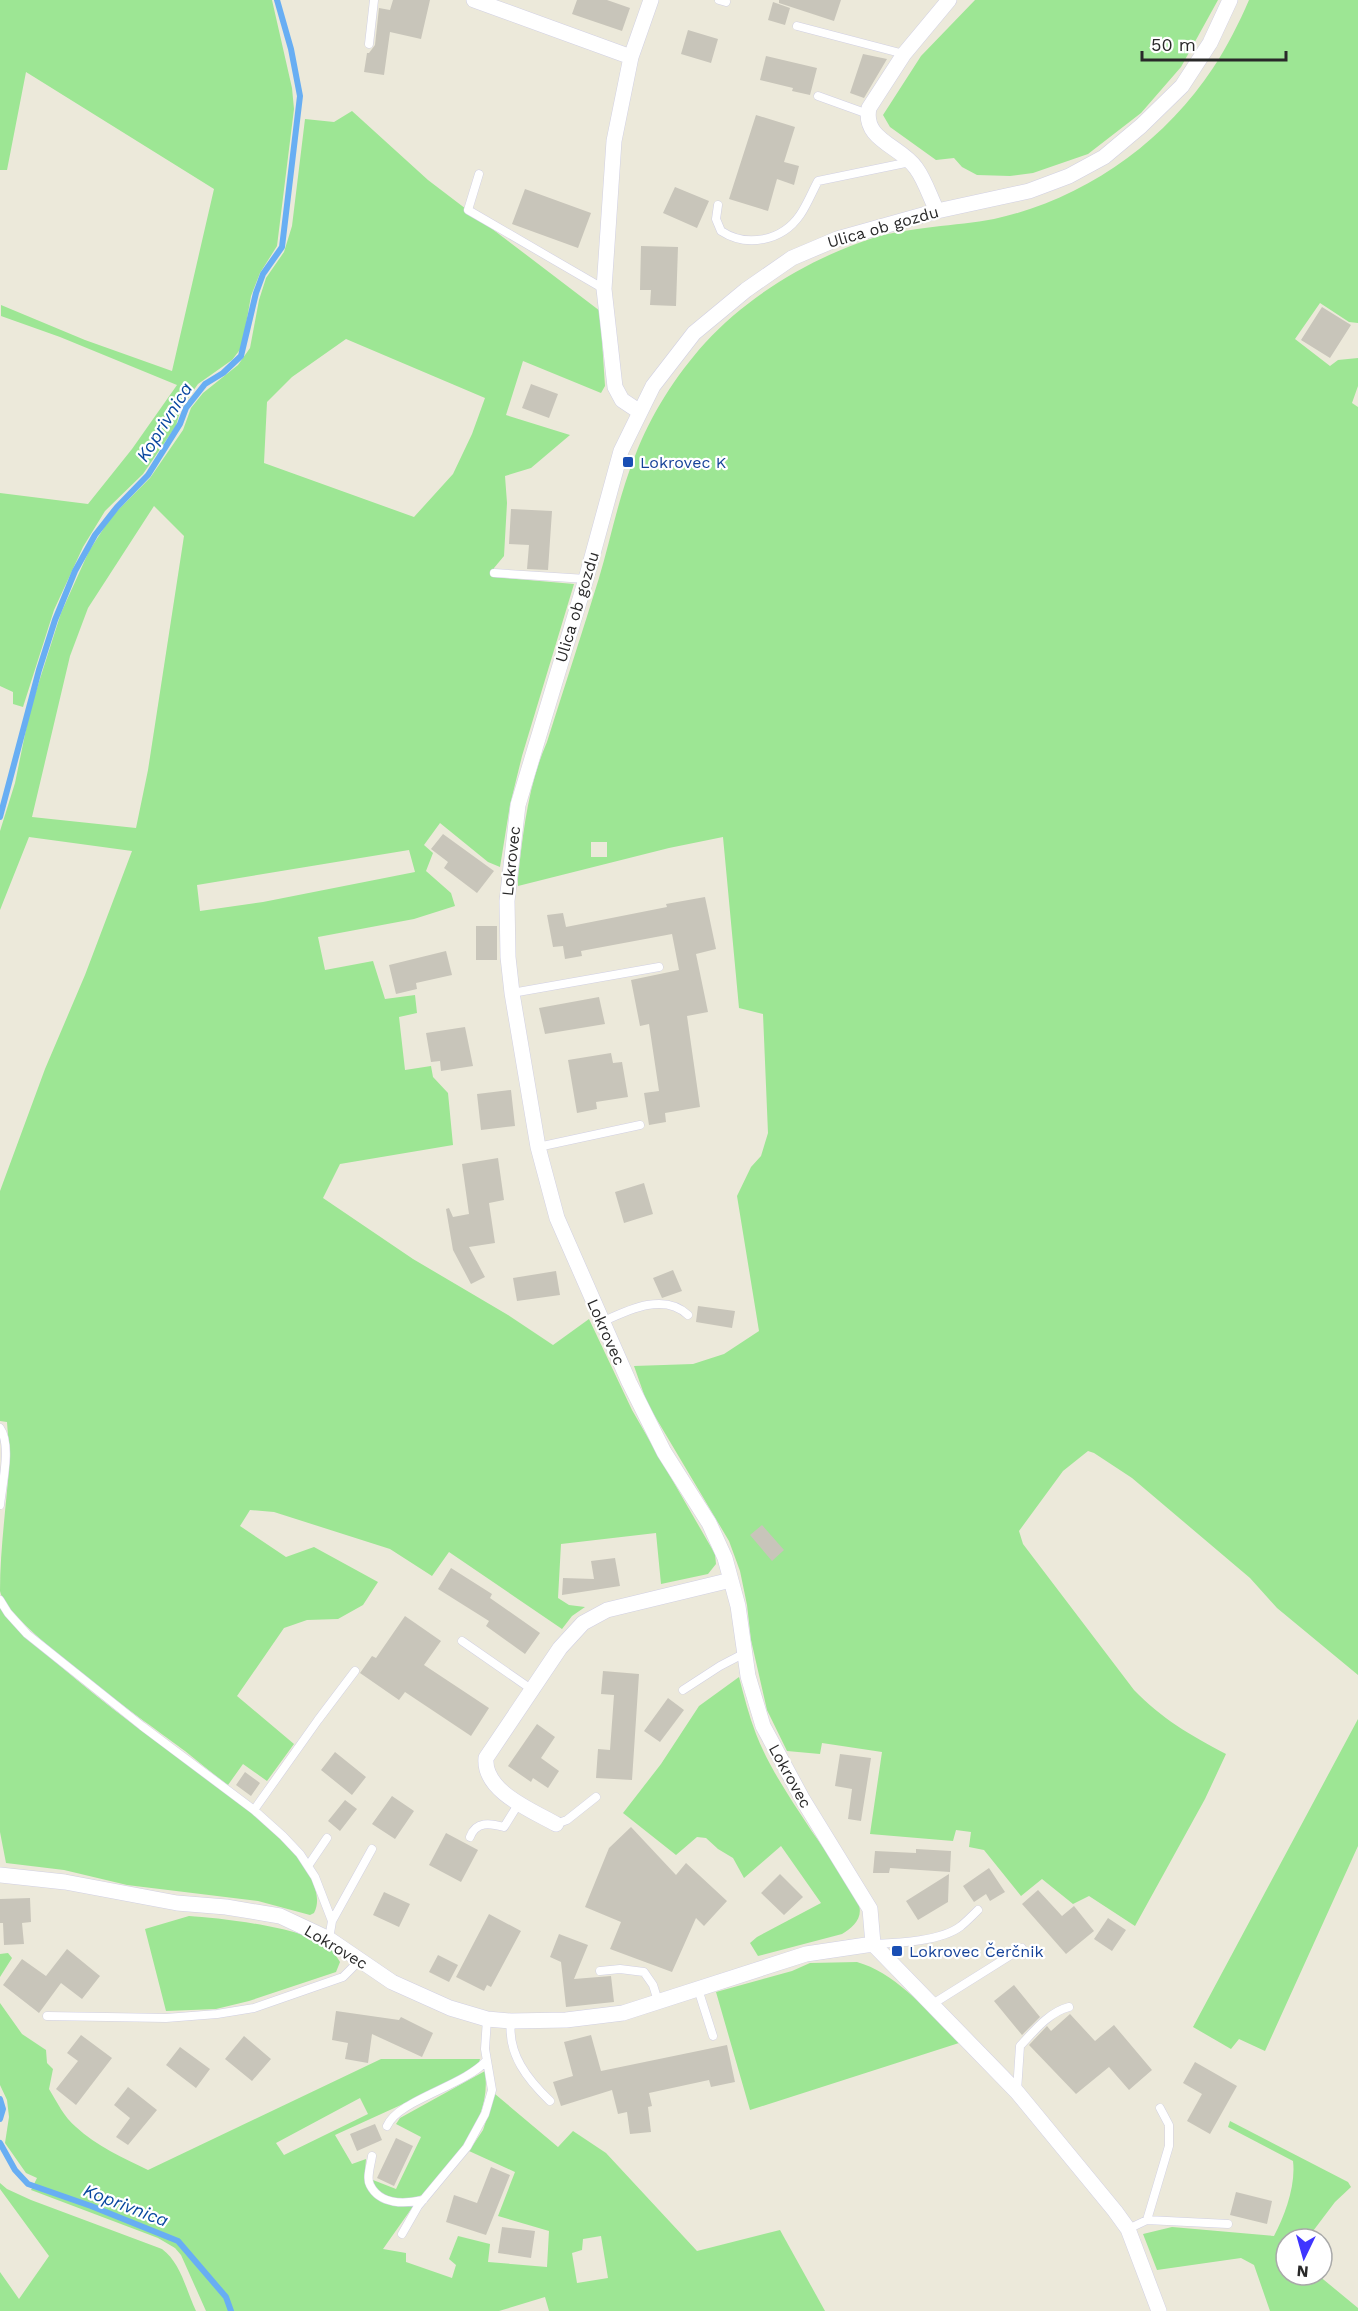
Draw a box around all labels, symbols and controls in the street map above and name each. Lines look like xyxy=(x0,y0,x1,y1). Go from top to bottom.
scale bar xyxy=(1142,24,1286,62)
text: 50 m xyxy=(1151,34,1196,55)
street label: Ulica ob gozdu xyxy=(825,202,941,252)
water label: Koprivnica xyxy=(131,379,197,465)
place label: Lokrovec K xyxy=(640,453,727,472)
marker: Lokrovec K xyxy=(621,455,635,469)
street label: Ulica ob gozdu xyxy=(551,549,603,665)
street label: Lokrovec xyxy=(498,825,524,897)
street label: Lokrovec xyxy=(583,1296,629,1368)
street label: Lokrovec xyxy=(765,1741,815,1811)
street label: Lokrovec xyxy=(301,1921,371,1973)
place label: Lokrovec Čerčnik xyxy=(909,1942,1044,1961)
marker: Lokrovec Čerčnik xyxy=(890,1944,904,1958)
water label: Koprivnica xyxy=(81,2179,171,2231)
north arrow xyxy=(1274,2227,1334,2287)
text: N xyxy=(1296,2261,1309,2281)

